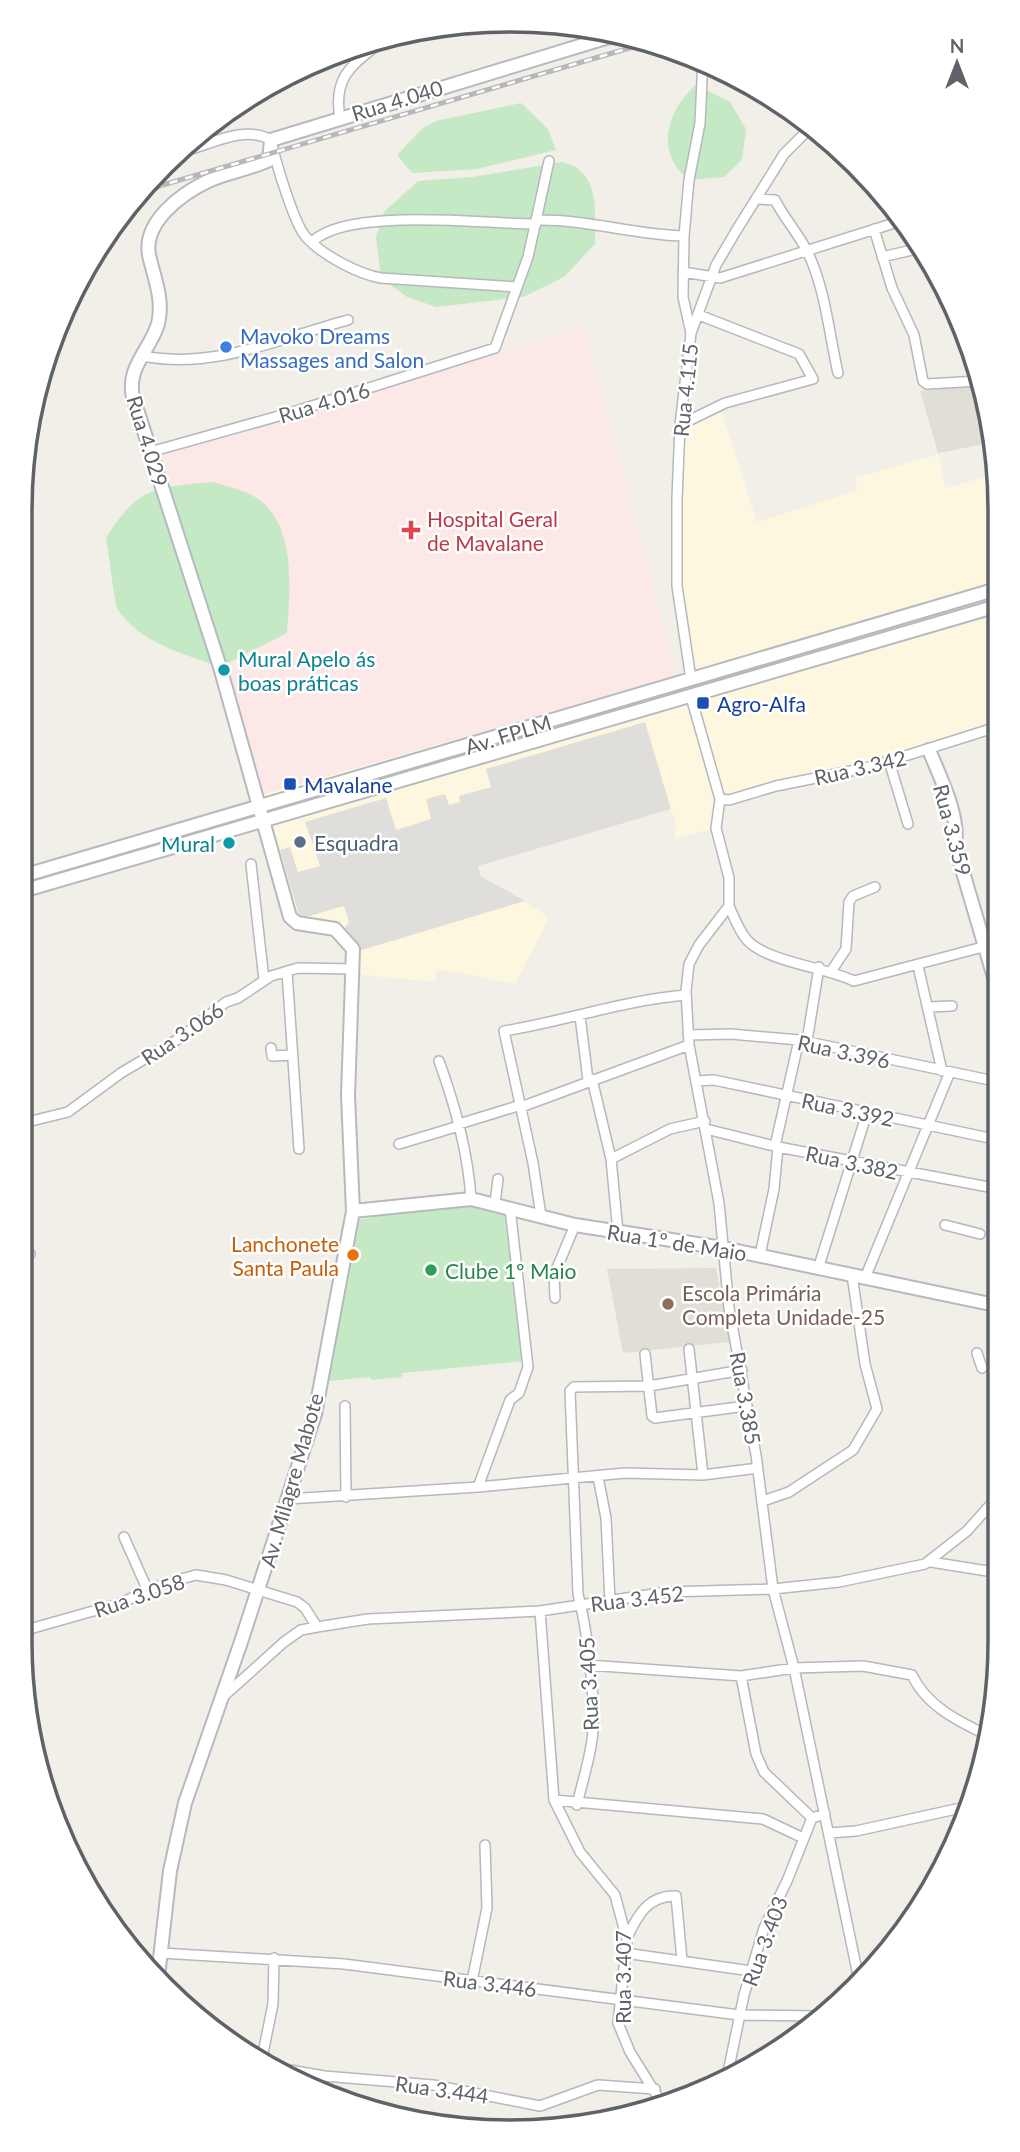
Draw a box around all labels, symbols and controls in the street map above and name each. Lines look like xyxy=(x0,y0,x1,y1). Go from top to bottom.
north arrow xyxy=(922,28,992,98)
text: N xyxy=(950,34,964,57)
street label: Rua 4.040 xyxy=(348,74,446,126)
place label: Mavoko Dreams Massages and Salon xyxy=(240,323,424,372)
marker: Mavoko Dreams Massages and Salon xyxy=(218,339,234,355)
street label: Rua 4.115 xyxy=(668,342,702,438)
street label: Rua 4.016 xyxy=(275,376,373,428)
street label: Rua 4.029 xyxy=(122,392,174,490)
place label: Hospital Geral de Mavalane xyxy=(427,506,558,555)
marker: Hospital Geral de Mavalane xyxy=(401,520,421,540)
place label: Mural Apelo ás boas práticas xyxy=(238,646,375,695)
marker: Mural Apelo ás boas práticas xyxy=(216,662,232,678)
place label: Agro-Alfa xyxy=(717,691,806,716)
marker: Agro-Alfa xyxy=(695,695,711,711)
street label: Av. FPLM xyxy=(462,709,554,759)
street label: Rua 3.342 xyxy=(811,744,909,790)
place label: Mavalane xyxy=(304,772,393,797)
marker: Mavalane xyxy=(282,776,298,792)
street label: Rua 3.359 xyxy=(929,781,977,879)
place label: Esquadra xyxy=(314,830,399,855)
place label: Mural xyxy=(161,831,215,856)
marker: Esquadra xyxy=(292,834,308,850)
marker: Mural xyxy=(221,835,237,851)
street label: Rua 3.066 xyxy=(136,996,228,1070)
street label: Rua 3.396 xyxy=(795,1029,893,1073)
street label: Rua 3.392 xyxy=(799,1087,897,1131)
street label: Rua 3.382 xyxy=(803,1140,901,1184)
street label: Rua 1º de Maio xyxy=(605,1219,749,1265)
place label: Lanchonete Santa Paula xyxy=(231,1231,339,1280)
marker: Lanchonete Santa Paula xyxy=(345,1247,361,1263)
place label: Clube 1º Maio xyxy=(445,1258,577,1283)
marker: Clube 1º Maio xyxy=(423,1262,439,1278)
place label: Escola Primária Completa Unidade-25 xyxy=(682,1280,885,1329)
marker: Escola Primária Completa Unidade-25 xyxy=(660,1296,676,1312)
street label: Rua 3.385 xyxy=(726,1350,766,1446)
street label: Av. Milagre Mabote xyxy=(254,1390,328,1570)
street label: Rua 3.058 xyxy=(91,1568,187,1622)
street label: Rua 3.452 xyxy=(589,1580,685,1616)
street label: Rua 3.405 xyxy=(573,1636,603,1732)
street label: Rua 3.403 xyxy=(736,1893,792,1989)
street label: Rua 3.407 xyxy=(610,1930,635,2024)
street label: Rua 3.446 xyxy=(442,1965,538,2001)
street label: Rua 3.444 xyxy=(394,2070,490,2108)

